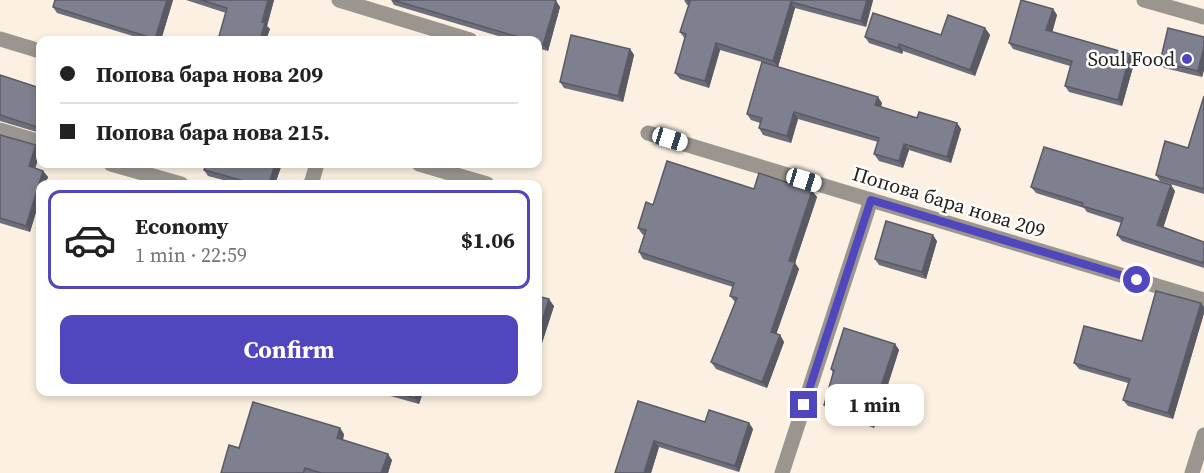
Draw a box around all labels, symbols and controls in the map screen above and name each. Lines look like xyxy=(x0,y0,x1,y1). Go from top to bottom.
place label: Soul Food xyxy=(1088,45,1176,73)
marker: Soul Food xyxy=(1180,52,1194,66)
text: Попова бара нова 209 xyxy=(96,59,323,89)
text: Попова бара нова 215. xyxy=(96,117,330,147)
car xyxy=(650,125,690,153)
street label: Попова бара нова 209 xyxy=(849,159,1049,245)
car xyxy=(784,166,824,194)
text: Economy xyxy=(135,211,229,241)
icon: car xyxy=(63,213,117,267)
text: $1.06 xyxy=(461,225,515,255)
text: 1 min · 22:59 xyxy=(135,241,247,269)
route start xyxy=(1123,266,1150,293)
button: Confirm xyxy=(60,315,518,384)
callout: 1 min xyxy=(825,384,924,426)
route end xyxy=(790,391,817,418)
text: 1 min xyxy=(849,391,900,419)

